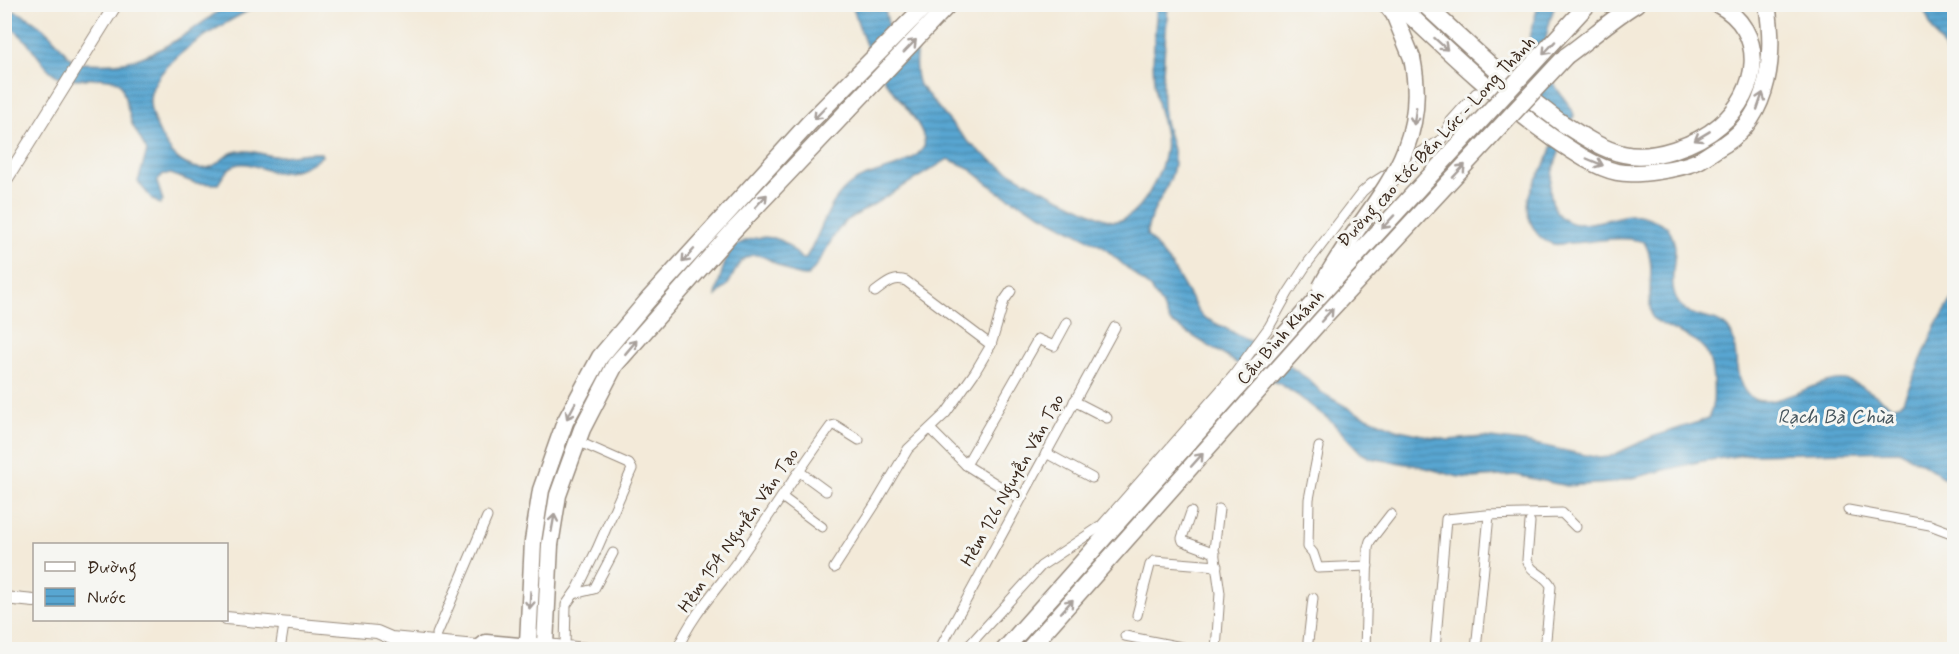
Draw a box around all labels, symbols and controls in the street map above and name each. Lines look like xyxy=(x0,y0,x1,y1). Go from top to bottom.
street label: Đường cao tốc Bến Lức - Long Thành xyxy=(1332,31,1543,254)
one-way arrow xyxy=(1433,37,1448,51)
one-way arrow xyxy=(902,38,917,53)
one-way arrow xyxy=(1542,40,1556,55)
one-way arrow xyxy=(1755,92,1766,111)
one-way arrow xyxy=(813,105,827,120)
one-way arrow xyxy=(1409,106,1420,125)
one-way arrow xyxy=(1694,131,1711,143)
one-way arrow xyxy=(1585,157,1603,168)
one-way arrow xyxy=(1452,164,1466,179)
one-way arrow xyxy=(754,194,768,209)
one-way arrow xyxy=(1381,214,1395,229)
one-way arrow xyxy=(681,249,695,264)
street label: Cầu Bình Khánh xyxy=(1232,285,1330,390)
one-way arrow xyxy=(1320,308,1334,323)
one-way arrow xyxy=(624,340,638,355)
street label: Hẻm 126 Nguyễn Văn Tạo xyxy=(955,390,1072,572)
one-way arrow xyxy=(565,402,577,419)
water label: Rạch Bà Chùa xyxy=(1777,404,1895,431)
street label: Hẻm 154 Nguyễn Văn Tạo xyxy=(673,443,806,619)
one-way arrow xyxy=(1190,453,1204,468)
one-way arrow xyxy=(548,514,559,534)
legend xyxy=(33,543,228,621)
text: Đường xyxy=(87,556,137,582)
text: Nước xyxy=(87,586,126,610)
one-way arrow xyxy=(525,589,536,609)
one-way arrow xyxy=(1060,599,1074,614)

